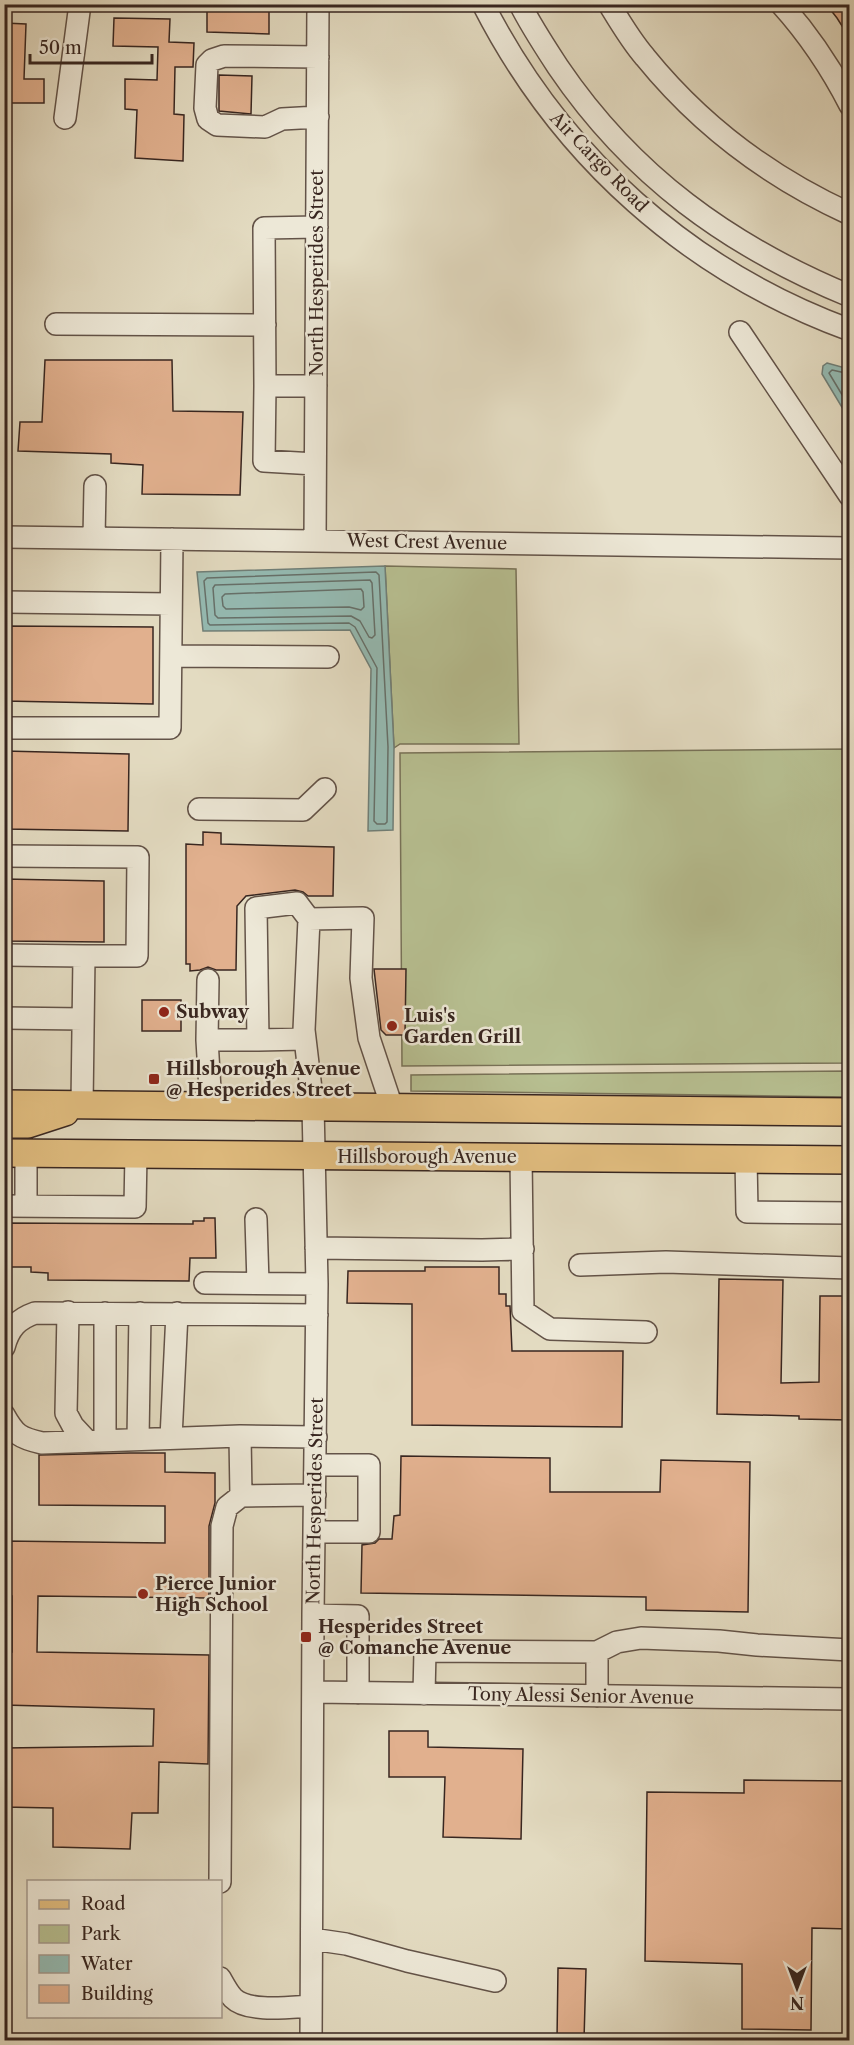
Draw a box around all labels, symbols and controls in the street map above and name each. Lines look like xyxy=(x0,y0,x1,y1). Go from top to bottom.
scale bar xyxy=(30,27,152,65)
text: 50 m xyxy=(39,37,82,59)
street label: Air Cargo Road xyxy=(545,106,653,217)
street label: North Hesperides Street xyxy=(306,169,328,377)
street label: West Crest Avenue xyxy=(346,530,507,554)
place label: Subway xyxy=(176,1001,250,1023)
marker: Subway xyxy=(157,1005,171,1019)
place label: Luis's Garden Grill xyxy=(404,1005,521,1048)
marker: Luis's Garden Grill xyxy=(385,1019,399,1033)
place label: Hillsborough Avenue @ Hesperides Street xyxy=(166,1058,361,1101)
marker: Hillsborough Avenue @ Hesperides Street xyxy=(147,1072,161,1086)
street label: Hillsborough Avenue xyxy=(337,1146,517,1168)
street label: North Hesperides Street xyxy=(302,1397,328,1605)
place label: Pierce Junior High School xyxy=(155,1573,276,1616)
marker: Pierce Junior High School xyxy=(136,1587,150,1601)
place label: Hesperides Street @ Comanche Avenue xyxy=(318,1616,512,1659)
marker: Hesperides Street @ Comanche Avenue xyxy=(299,1630,313,1644)
street label: Tony Alessi Senior Avenue xyxy=(468,1683,694,1709)
legend xyxy=(27,1880,222,2018)
text: Road xyxy=(81,1893,126,1915)
text: Park xyxy=(81,1923,122,1945)
text: Water xyxy=(80,1953,133,1975)
north arrow xyxy=(767,1958,827,2018)
text: Building xyxy=(81,1983,153,2005)
text: N xyxy=(790,1993,804,2013)

